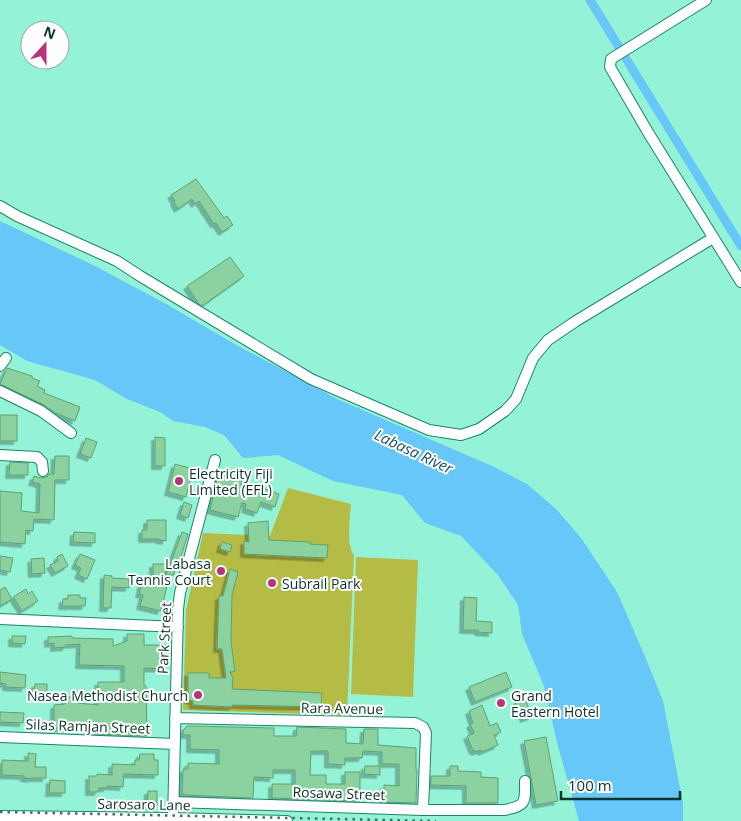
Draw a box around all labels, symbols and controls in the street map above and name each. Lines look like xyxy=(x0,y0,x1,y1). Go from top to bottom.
north arrow xyxy=(20,20,70,70)
text: N xyxy=(41,21,59,43)
water label: Labasa River xyxy=(372,424,457,478)
place label: Electricity Fiji Limited (EFL) xyxy=(189,464,273,499)
marker: Electricity Fiji Limited (EFL) xyxy=(173,475,185,487)
place label: Labasa Tennis Court xyxy=(128,554,211,589)
marker: Labasa Tennis Court xyxy=(215,565,227,577)
place label: Subrail Park xyxy=(282,574,361,593)
marker: Subrail Park xyxy=(266,577,278,589)
street label: Park Street xyxy=(153,602,175,674)
place label: Nasea Methodist Church xyxy=(27,686,188,705)
place label: Grand Eastern Hotel xyxy=(511,686,599,721)
marker: Nasea Methodist Church xyxy=(192,689,204,701)
marker: Grand Eastern Hotel xyxy=(495,697,507,709)
street label: Rara Avenue xyxy=(301,698,383,718)
street label: Silas Ramjan Street xyxy=(25,714,151,738)
scale bar xyxy=(561,768,680,800)
text: 100 m xyxy=(568,775,612,795)
street label: Rosawa Street xyxy=(292,782,386,804)
street label: Sarosaro Lane xyxy=(97,794,191,814)

